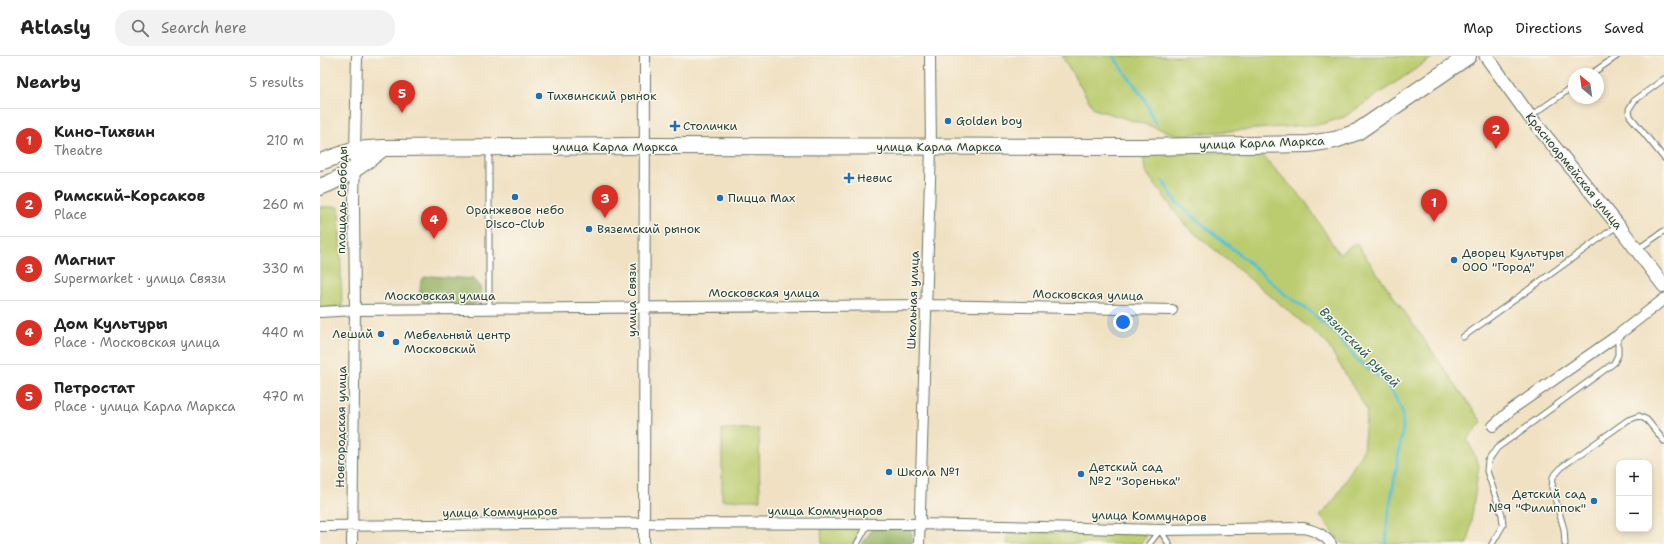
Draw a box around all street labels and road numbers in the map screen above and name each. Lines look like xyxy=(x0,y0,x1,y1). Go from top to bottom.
street label: Красноармейская улица xyxy=(1522,109,1626,233)
street label: улица Карла Маркса xyxy=(1199,133,1326,153)
street label: улица Карла Маркса xyxy=(552,139,678,155)
street label: улица Карла Маркса xyxy=(876,139,1002,155)
street label: площадь Свободы xyxy=(333,146,351,254)
street label: Школьная улица xyxy=(903,250,923,350)
street label: улица Связи xyxy=(624,263,640,337)
street label: Московская улица xyxy=(709,285,820,301)
street label: Московская улица xyxy=(1032,286,1144,304)
street label: Московская улица xyxy=(385,288,496,304)
street label: Новгородская улица xyxy=(332,365,350,488)
street label: улица Коммунаров xyxy=(442,503,558,521)
street label: улица Коммунаров xyxy=(767,503,883,519)
street label: улица Коммунаров xyxy=(1091,507,1207,525)

